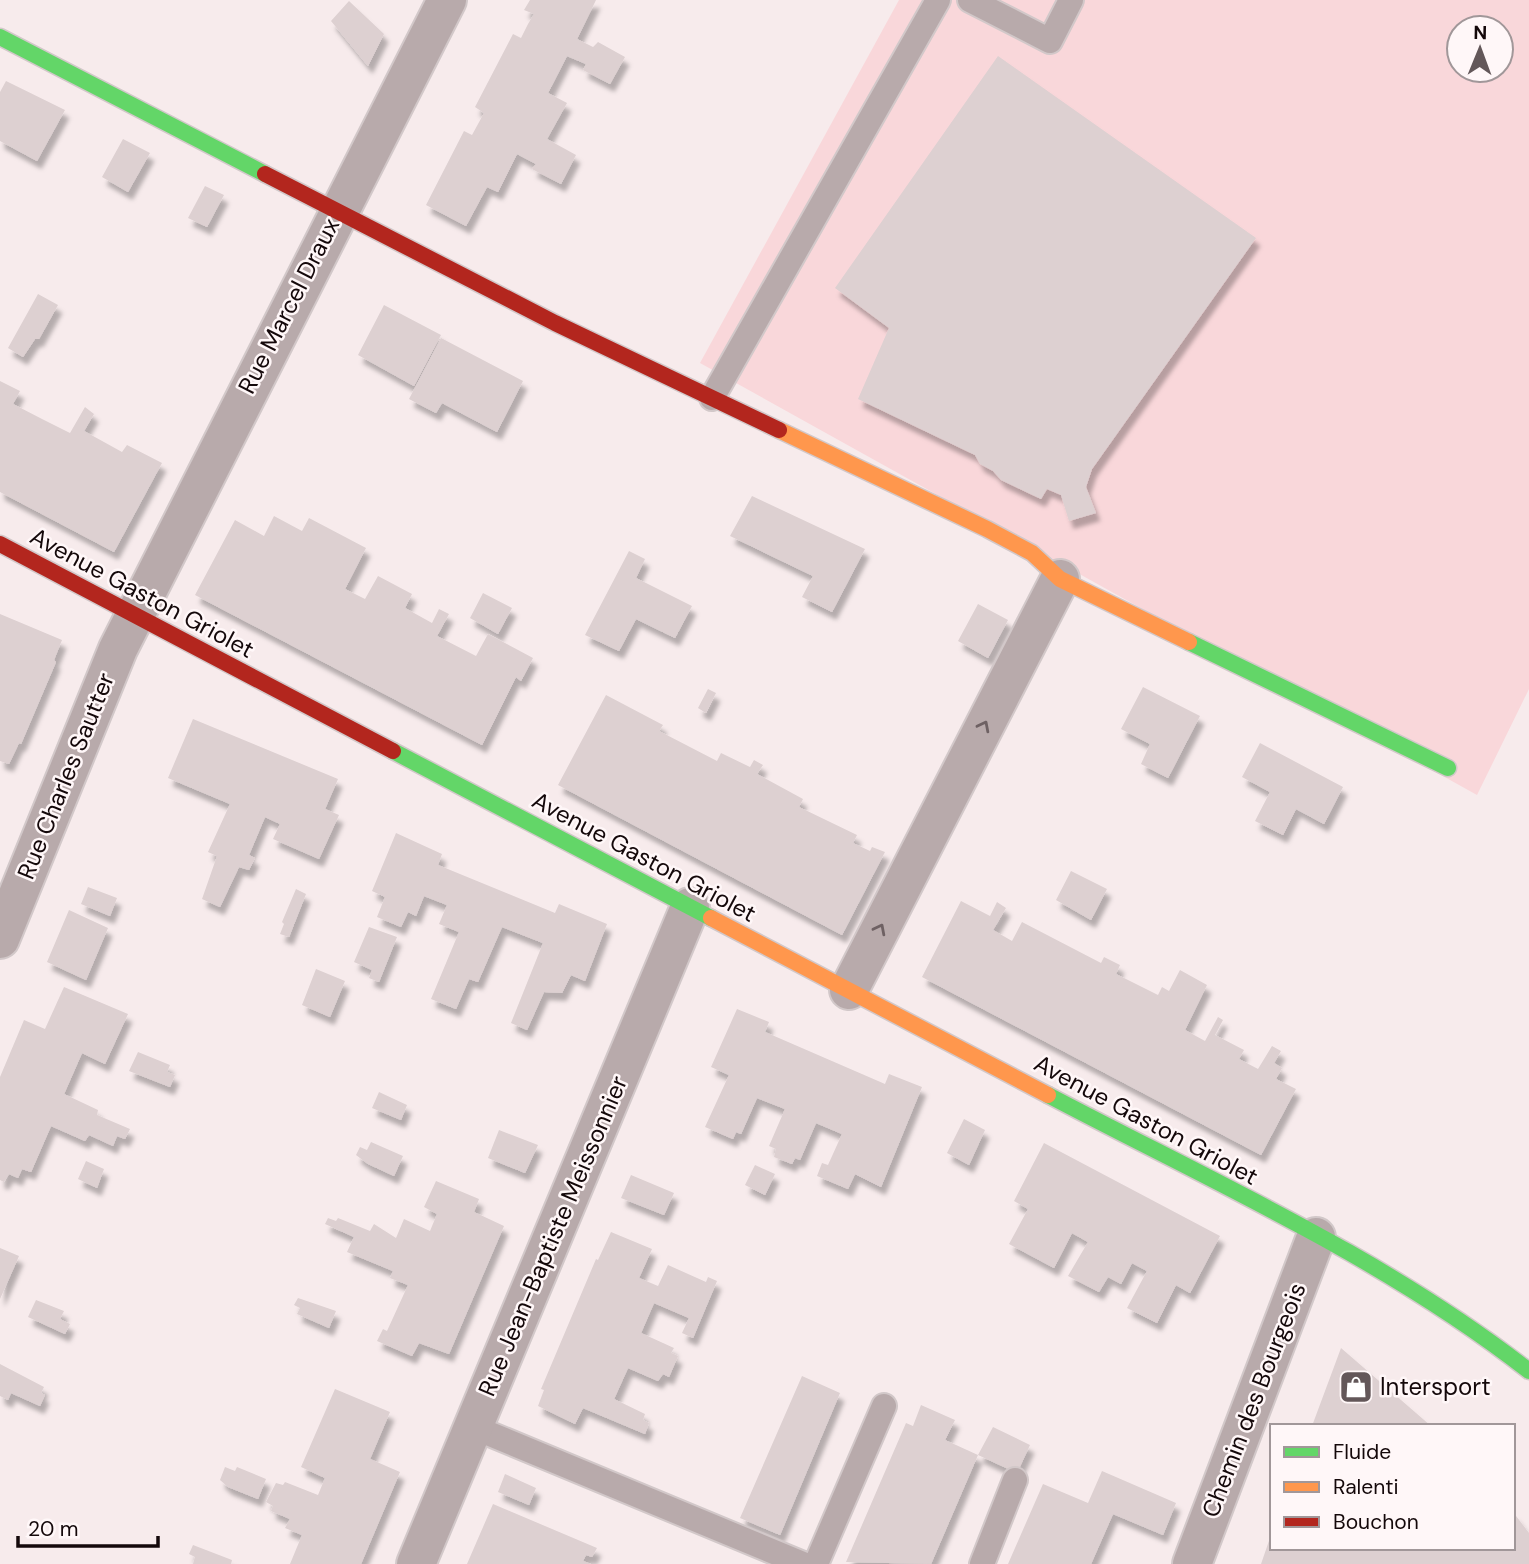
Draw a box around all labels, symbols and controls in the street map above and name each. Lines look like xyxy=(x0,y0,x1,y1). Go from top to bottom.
north arrow xyxy=(1445,14,1515,84)
text: N xyxy=(1473,20,1487,45)
street label: Rue Marcel Draux xyxy=(231,213,346,399)
street label: Avenue Gaston Griolet xyxy=(25,520,260,665)
street label: Rue Charles Sautter xyxy=(10,668,121,884)
one-way arrow xyxy=(976,721,990,733)
street label: Avenue Gaston Griolet xyxy=(527,784,762,929)
one-way arrow xyxy=(872,924,886,936)
street label: Avenue Gaston Griolet xyxy=(1029,1047,1264,1192)
street label: Rue Jean-Baptiste Meissonnier xyxy=(471,1071,634,1401)
street label: Chemin des Bourgeois xyxy=(1195,1278,1313,1521)
shop icon: Intersport xyxy=(1337,1368,1375,1406)
place label: Intersport xyxy=(1380,1371,1491,1402)
legend xyxy=(1270,1424,1515,1550)
text: Fluide xyxy=(1333,1438,1391,1466)
text: Ralenti xyxy=(1333,1473,1399,1501)
scale bar xyxy=(18,1504,158,1548)
text: Bouchon xyxy=(1333,1508,1419,1536)
text: 20 m xyxy=(28,1515,79,1543)

